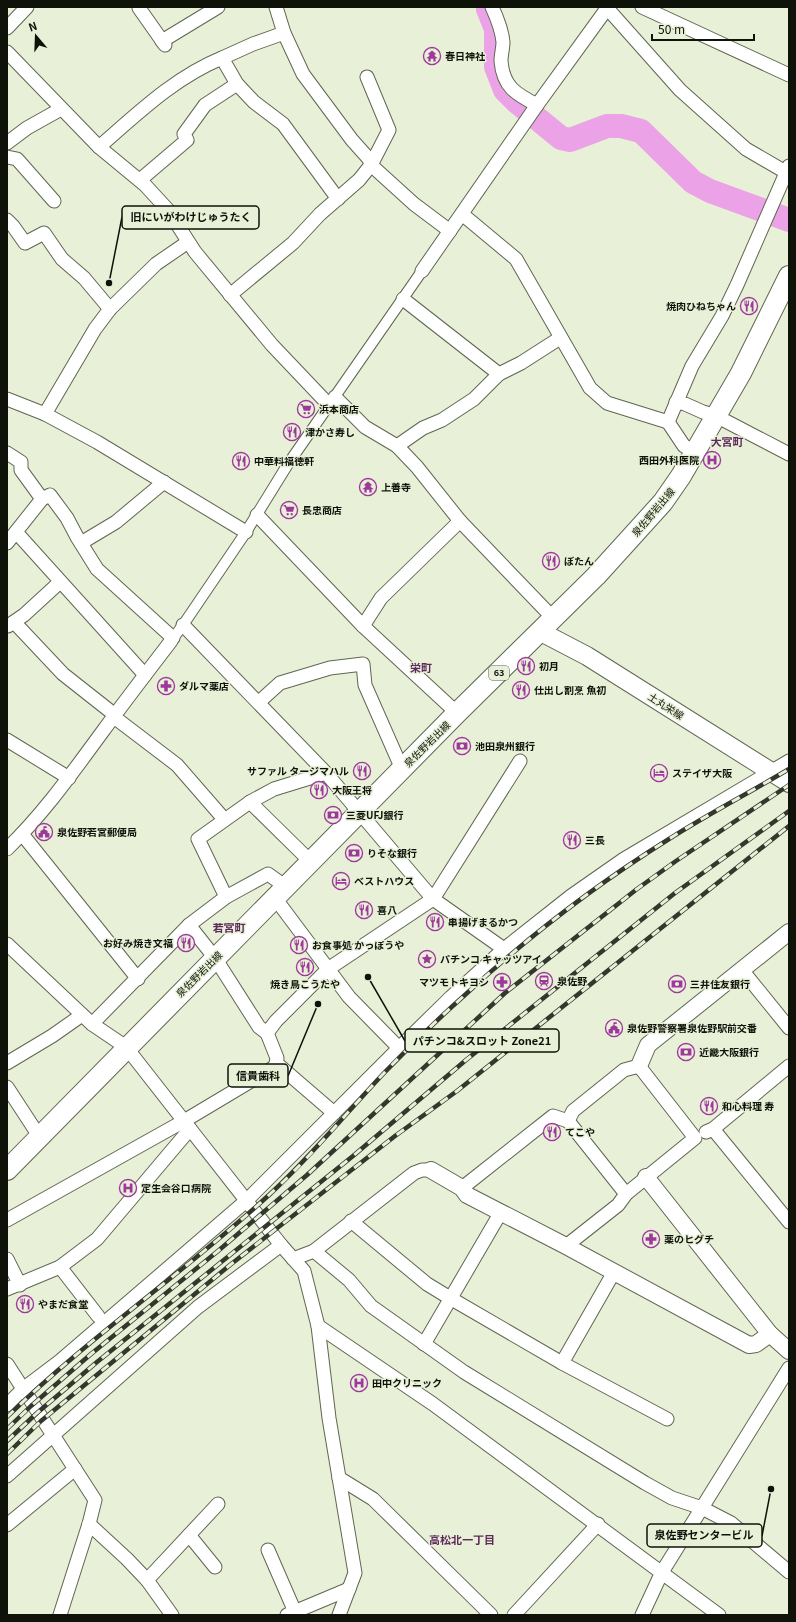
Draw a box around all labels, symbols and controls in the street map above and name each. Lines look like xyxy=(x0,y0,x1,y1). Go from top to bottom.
north arrow xyxy=(16,16,56,56)
scale bar xyxy=(652,16,754,42)
text: N xyxy=(26,17,39,35)
text: 50 m xyxy=(658,20,685,37)
temple icon: 春日神社 xyxy=(422,46,442,66)
place label: 春日神社 xyxy=(445,48,486,63)
callout: 旧にいがわけじゅうたく xyxy=(122,206,259,229)
text: 旧にいがわけじゅうたく xyxy=(131,208,252,224)
restaurant icon: 焼肉ひねちゃん xyxy=(739,296,759,316)
place label: 焼肉ひねちゃん xyxy=(666,298,736,313)
supermarket icon: 浜本商店 xyxy=(296,399,316,419)
place label: 浜本商店 xyxy=(319,401,359,416)
restaurant icon: 津かさ寿し xyxy=(282,422,302,442)
place label: 津かさ寿し xyxy=(305,424,355,439)
district label: 大宮町 xyxy=(711,433,744,449)
hospital icon: 西田外科医院 xyxy=(702,450,722,470)
restaurant icon: 中華料福徳軒 xyxy=(231,451,251,471)
place label: 西田外科医院 xyxy=(639,452,699,467)
place label: 中華料福徳軒 xyxy=(254,453,314,468)
temple icon: 上善寺 xyxy=(358,477,378,497)
place label: 上善寺 xyxy=(381,479,411,494)
street label: 泉佐野岩出線 xyxy=(628,484,678,539)
supermarket icon: 長忠商店 xyxy=(279,500,299,520)
place label: 長忠商店 xyxy=(302,502,342,517)
restaurant icon: ぼたん xyxy=(541,551,561,571)
place label: ぼたん xyxy=(564,553,594,568)
restaurant icon: 初月 xyxy=(516,656,536,676)
place label: 初月 xyxy=(539,658,559,673)
district label: 栄町 xyxy=(410,659,432,675)
road number: 63 xyxy=(489,666,509,680)
pharmacy icon: ダルマ薬店 xyxy=(156,676,176,696)
place label: ダルマ薬店 xyxy=(179,678,229,693)
restaurant icon: 仕出し割烹 魚初 xyxy=(511,680,531,700)
place label: 仕出し割烹 魚初 xyxy=(534,682,606,697)
street label: 土丸栄線 xyxy=(645,688,687,723)
street label: 泉佐野岩出線 xyxy=(400,717,453,770)
bank icon: 池田泉州銀行 xyxy=(452,736,472,756)
place label: 池田泉州銀行 xyxy=(475,738,535,753)
restaurant icon: サファル タージマハル xyxy=(352,761,372,781)
place label: サファル タージマハル xyxy=(247,763,349,778)
hotel icon: ステイザ大阪 xyxy=(649,763,669,783)
place label: ステイザ大阪 xyxy=(672,765,733,780)
restaurant icon: 大阪王将 xyxy=(309,780,329,800)
place label: 大阪王将 xyxy=(332,782,372,797)
bank icon: 三菱UFJ銀行 xyxy=(323,805,343,825)
place label: 三菱UFJ銀行 xyxy=(346,807,403,822)
public building icon: 泉佐野若宮郵便局 xyxy=(34,822,54,842)
place label: 泉佐野若宮郵便局 xyxy=(57,824,137,839)
restaurant icon: 三長 xyxy=(562,830,582,850)
place label: 三長 xyxy=(585,832,605,847)
bank icon: りそな銀行 xyxy=(344,843,364,863)
place label: りそな銀行 xyxy=(367,845,417,860)
hotel icon: ベストハウス xyxy=(331,871,351,891)
place label: ベストハウス xyxy=(354,873,414,888)
restaurant icon: 喜八 xyxy=(354,900,374,920)
place label: 喜八 xyxy=(377,902,397,917)
restaurant icon: 串揚げまるかつ xyxy=(425,912,445,932)
place label: 串揚げまるかつ xyxy=(448,914,518,929)
district label: 若宮町 xyxy=(213,919,246,935)
restaurant icon: お好み焼き文福 xyxy=(176,933,196,953)
place label: お好み焼き文福 xyxy=(103,935,173,950)
restaurant icon: お食事処 かっぽうや xyxy=(289,935,309,955)
place label: お食事処 かっぽうや xyxy=(312,937,404,952)
street label: 泉佐野岩出線 xyxy=(172,947,225,1000)
place icon: パチンコ キャッツアイ xyxy=(417,949,437,969)
place label: パチンコ キャッツアイ xyxy=(440,951,542,966)
restaurant icon: 焼き鳥こうたや xyxy=(295,957,315,977)
station icon: 泉佐野 xyxy=(534,971,554,991)
pharmacy icon: マツモトキヨシ xyxy=(492,972,512,992)
place label: 泉佐野 xyxy=(557,973,588,988)
place label: マツモトキヨシ xyxy=(419,974,489,989)
bank icon: 三井住友銀行 xyxy=(667,974,687,994)
place label: 焼き鳥こうたや xyxy=(270,976,340,991)
place label: 三井住友銀行 xyxy=(690,976,750,991)
public building icon: 泉佐野警察署泉佐野駅前交番 xyxy=(604,1018,624,1038)
place label: 泉佐野警察署泉佐野駅前交番 xyxy=(627,1020,757,1035)
callout: パチンコ&スロット Zone21 xyxy=(405,1029,559,1052)
text: パチンコ&スロット Zone21 xyxy=(413,1032,551,1048)
bank icon: 近畿大阪銀行 xyxy=(676,1042,696,1062)
place label: 近畿大阪銀行 xyxy=(699,1044,759,1059)
callout: 信貴歯科 xyxy=(228,1064,288,1087)
text: 信貴歯科 xyxy=(236,1067,280,1083)
restaurant icon: 和心料理 寿 xyxy=(699,1096,719,1116)
place label: 和心料理 寿 xyxy=(722,1098,774,1113)
restaurant icon: てこや xyxy=(542,1122,562,1142)
place label: てこや xyxy=(565,1124,595,1139)
hospital icon: 定生会谷口病院 xyxy=(118,1178,138,1198)
place label: 定生会谷口病院 xyxy=(141,1180,211,1195)
pharmacy icon: 薬のヒグチ xyxy=(641,1229,661,1249)
place label: 薬のヒグチ xyxy=(664,1231,714,1246)
restaurant icon: やまだ食堂 xyxy=(15,1294,35,1314)
place label: やまだ食堂 xyxy=(38,1296,88,1311)
hospital icon: 田中クリニック xyxy=(349,1373,369,1393)
place label: 田中クリニック xyxy=(372,1375,442,1390)
callout: 泉佐野センタービル xyxy=(647,1524,762,1547)
text: 泉佐野センタービル xyxy=(655,1526,754,1542)
district label: 高松北一丁目 xyxy=(429,1531,495,1547)

